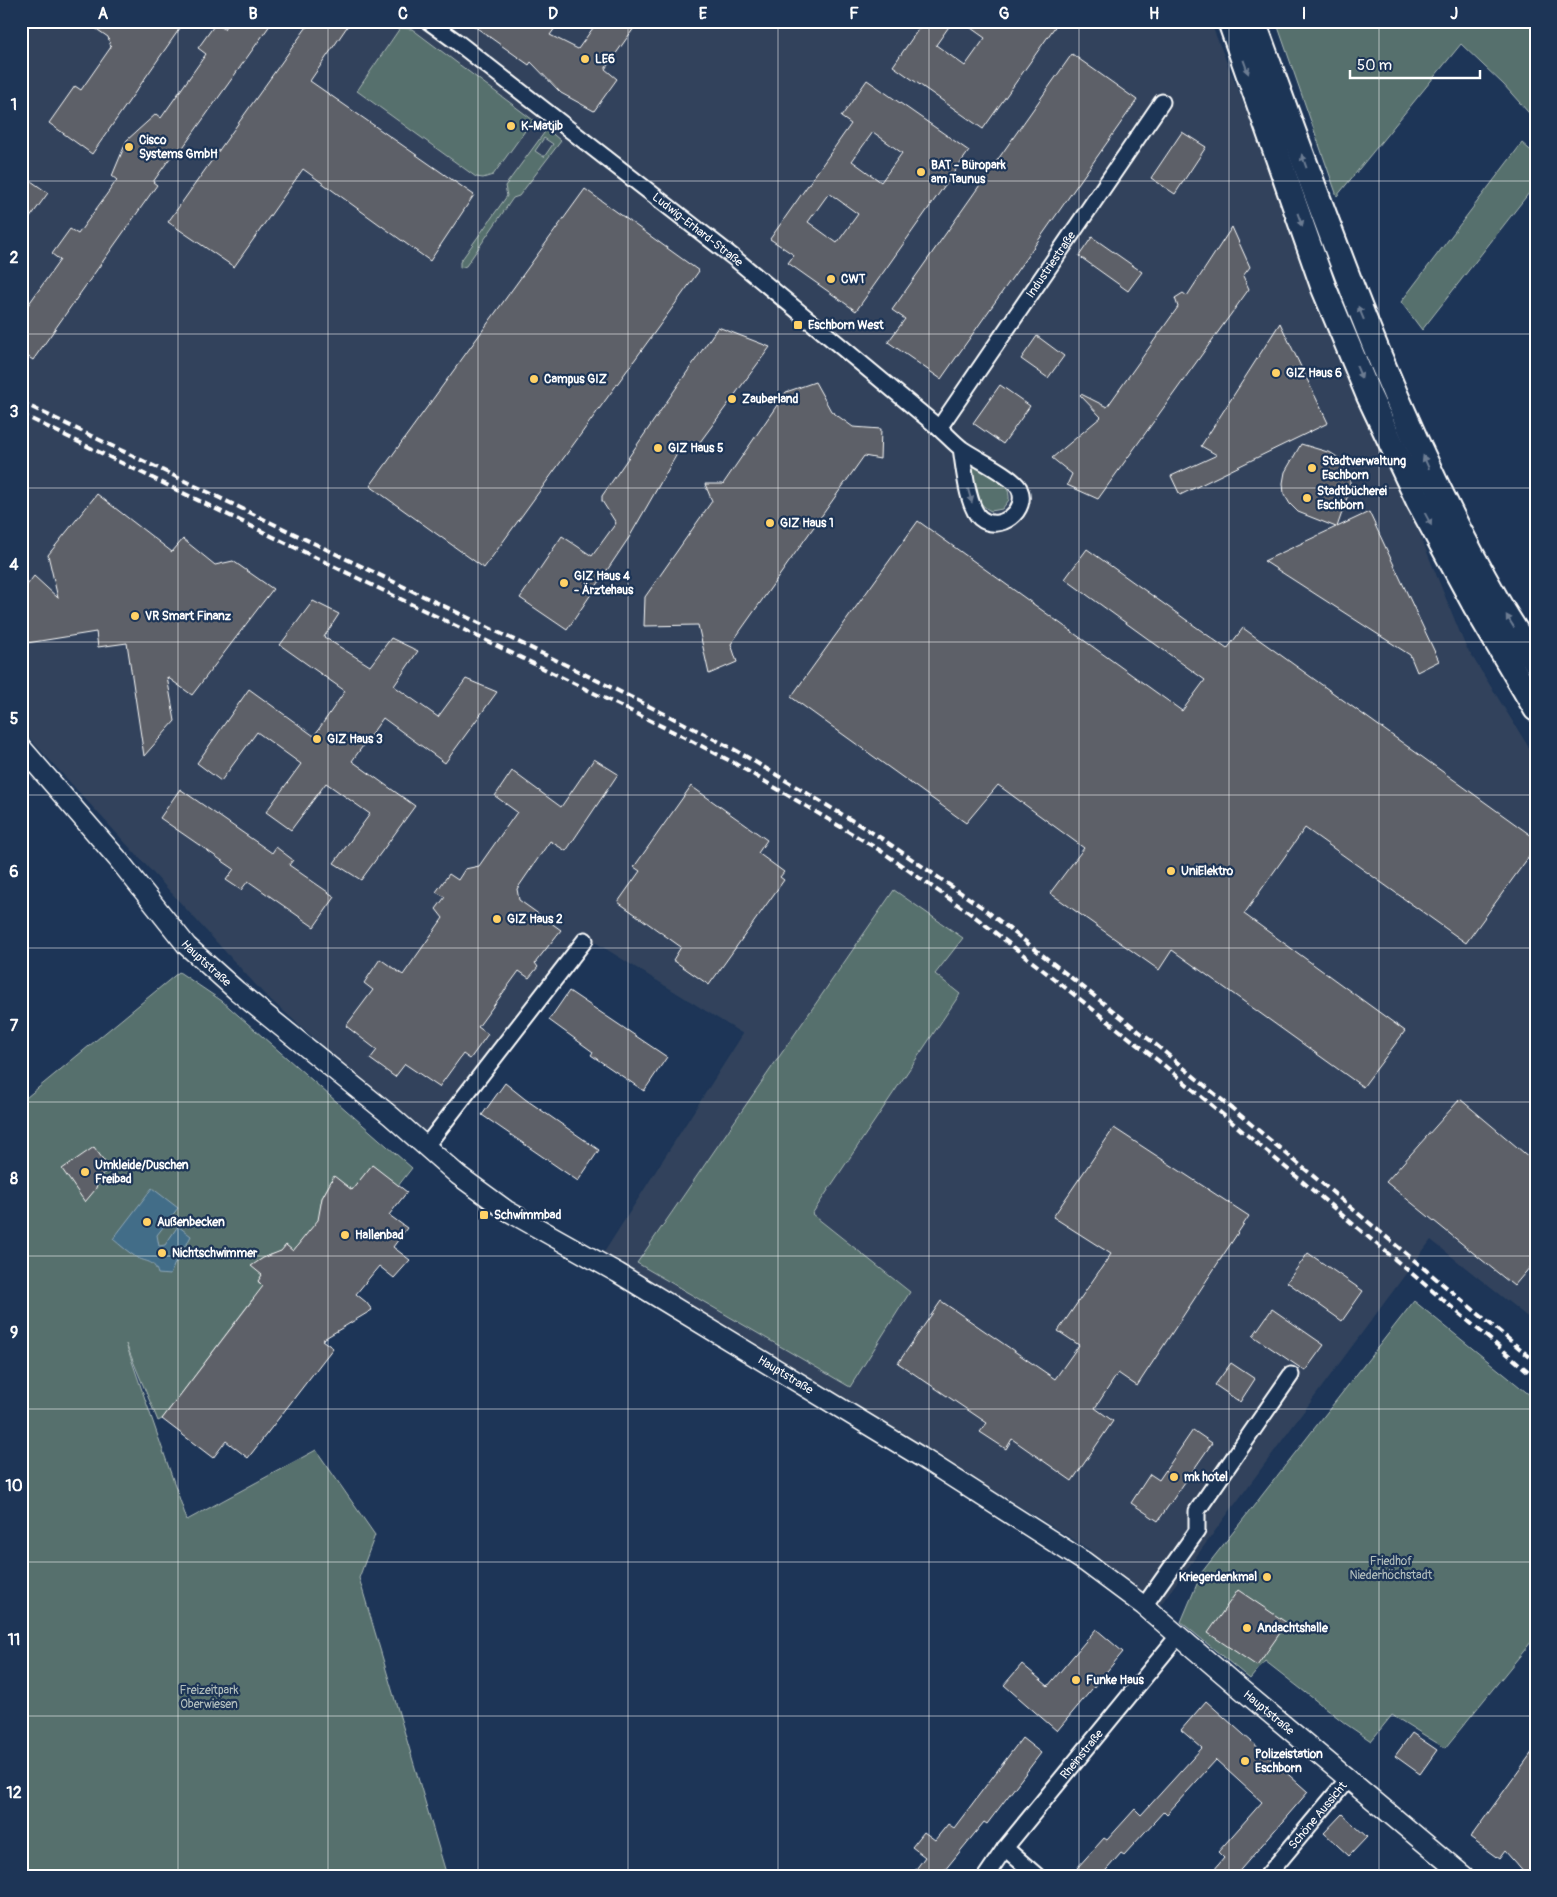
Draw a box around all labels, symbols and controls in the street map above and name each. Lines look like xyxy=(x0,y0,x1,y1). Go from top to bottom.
text: A xyxy=(98,4,109,24)
text: B xyxy=(248,4,258,24)
text: C xyxy=(398,4,408,24)
text: D xyxy=(548,4,558,24)
text: E xyxy=(699,4,708,24)
text: F xyxy=(849,4,859,24)
text: G xyxy=(999,4,1010,24)
text: H xyxy=(1149,4,1159,24)
text: I xyxy=(1302,4,1306,24)
text: J xyxy=(1450,4,1458,24)
scale bar xyxy=(1350,48,1480,80)
place label: LE6 xyxy=(595,52,615,67)
marker: LE6 xyxy=(579,53,591,65)
text: 50 m xyxy=(1357,56,1392,75)
one-way arrow xyxy=(1242,60,1250,75)
text: 1 xyxy=(11,95,17,115)
place label: K-Matjib xyxy=(521,119,563,134)
marker: K-Matjib xyxy=(505,120,517,132)
place label: Cisco Systems GmbH xyxy=(139,133,218,162)
marker: Cisco Systems GmbH xyxy=(123,141,135,153)
one-way arrow xyxy=(1300,153,1308,168)
place label: BAT - Büropark am Taunus xyxy=(931,158,1007,187)
marker: BAT - Büropark am Taunus xyxy=(915,166,927,178)
street label: Ludwig-Erhard-Straße xyxy=(649,189,746,270)
one-way arrow xyxy=(1297,213,1304,228)
street label: Industriestraße xyxy=(1023,228,1079,301)
text: 2 xyxy=(10,248,19,268)
place label: CWT xyxy=(841,272,866,287)
marker: CWT xyxy=(825,273,837,285)
one-way arrow xyxy=(1357,306,1365,320)
place label: Eschborn West xyxy=(808,318,885,333)
marker: Eschborn West xyxy=(792,319,804,331)
one-way arrow xyxy=(1356,365,1364,379)
place label: GIZ Haus 6 xyxy=(1286,366,1342,381)
marker: GIZ Haus 6 xyxy=(1270,367,1282,379)
place label: Campus GIZ xyxy=(544,372,608,387)
marker: Campus GIZ xyxy=(528,373,540,385)
place label: Zauberland xyxy=(742,392,799,407)
marker: Zauberland xyxy=(726,393,738,405)
text: 3 xyxy=(10,402,19,422)
place label: GIZ Haus 5 xyxy=(668,441,724,456)
marker: GIZ Haus 5 xyxy=(652,442,664,454)
place label: Stadtverwaltung Eschborn xyxy=(1322,454,1406,483)
one-way arrow xyxy=(1422,455,1430,469)
marker: Stadtverwaltung Eschborn xyxy=(1306,462,1318,474)
place label: Stadtbücherei Eschborn xyxy=(1317,484,1387,513)
one-way arrow xyxy=(967,489,975,504)
marker: Stadtbücherei Eschborn xyxy=(1301,492,1313,504)
one-way arrow xyxy=(1424,512,1432,526)
place label: GIZ Haus 1 xyxy=(780,516,834,531)
marker: GIZ Haus 1 xyxy=(764,517,776,529)
text: 4 xyxy=(9,555,19,575)
place label: GIZ Haus 4 - Ärztehaus xyxy=(574,569,634,598)
marker: GIZ Haus 4 - Ärztehaus xyxy=(558,577,570,589)
place label: VR Smart Finanz xyxy=(145,609,232,624)
marker: VR Smart Finanz xyxy=(129,610,141,622)
one-way arrow xyxy=(1505,615,1514,628)
text: 5 xyxy=(10,709,19,729)
place label: GIZ Haus 3 xyxy=(327,732,383,747)
marker: GIZ Haus 3 xyxy=(311,733,323,745)
text: 6 xyxy=(9,862,19,882)
place label: UniElektro xyxy=(1181,864,1234,879)
marker: UniElektro xyxy=(1165,865,1177,877)
place label: GIZ Haus 2 xyxy=(507,912,563,927)
marker: GIZ Haus 2 xyxy=(491,913,503,925)
street label: Hauptstraße xyxy=(178,937,234,990)
text: 7 xyxy=(10,1016,19,1036)
place label: Umkleide/Duschen Freibad xyxy=(95,1158,189,1187)
marker: Umkleide/Duschen Freibad xyxy=(79,1166,91,1178)
text: 8 xyxy=(10,1169,18,1189)
place label: Schwimmbad xyxy=(494,1208,561,1223)
marker: Schwimmbad xyxy=(478,1209,490,1221)
place label: Außenbecken xyxy=(157,1215,225,1230)
marker: Außenbecken xyxy=(141,1216,153,1228)
place label: Hallenbad xyxy=(355,1228,404,1243)
marker: Hallenbad xyxy=(339,1229,351,1241)
place label: Nichtschwimmer xyxy=(172,1246,258,1261)
marker: Nichtschwimmer xyxy=(156,1247,168,1259)
text: 9 xyxy=(10,1323,18,1343)
street label: Hauptstraße xyxy=(755,1352,816,1397)
place label: mk hotel xyxy=(1184,1470,1228,1485)
marker: mk hotel xyxy=(1168,1471,1180,1483)
text: 10 xyxy=(5,1476,23,1496)
park label: Friedhof Niederhöchstadt xyxy=(1350,1554,1433,1583)
place label: Kriegerdenkmal xyxy=(1179,1570,1257,1585)
marker: Kriegerdenkmal xyxy=(1261,1571,1273,1583)
place label: Andachtshalle xyxy=(1257,1621,1329,1636)
marker: Andachtshalle xyxy=(1241,1622,1253,1634)
text: 11 xyxy=(8,1630,20,1650)
place label: Funke Haus xyxy=(1086,1673,1145,1688)
marker: Funke Haus xyxy=(1070,1674,1082,1686)
park label: Freizeitpark Oberwiesen xyxy=(180,1683,239,1712)
street label: Hauptstraße xyxy=(1240,1687,1298,1738)
street label: Rheinstraße xyxy=(1057,1726,1106,1782)
place label: Polizeistation Eschborn xyxy=(1255,1747,1323,1776)
marker: Polizeistation Eschborn xyxy=(1239,1755,1251,1767)
street label: Schöne Aussicht xyxy=(1285,1778,1350,1852)
text: 12 xyxy=(6,1783,22,1803)

